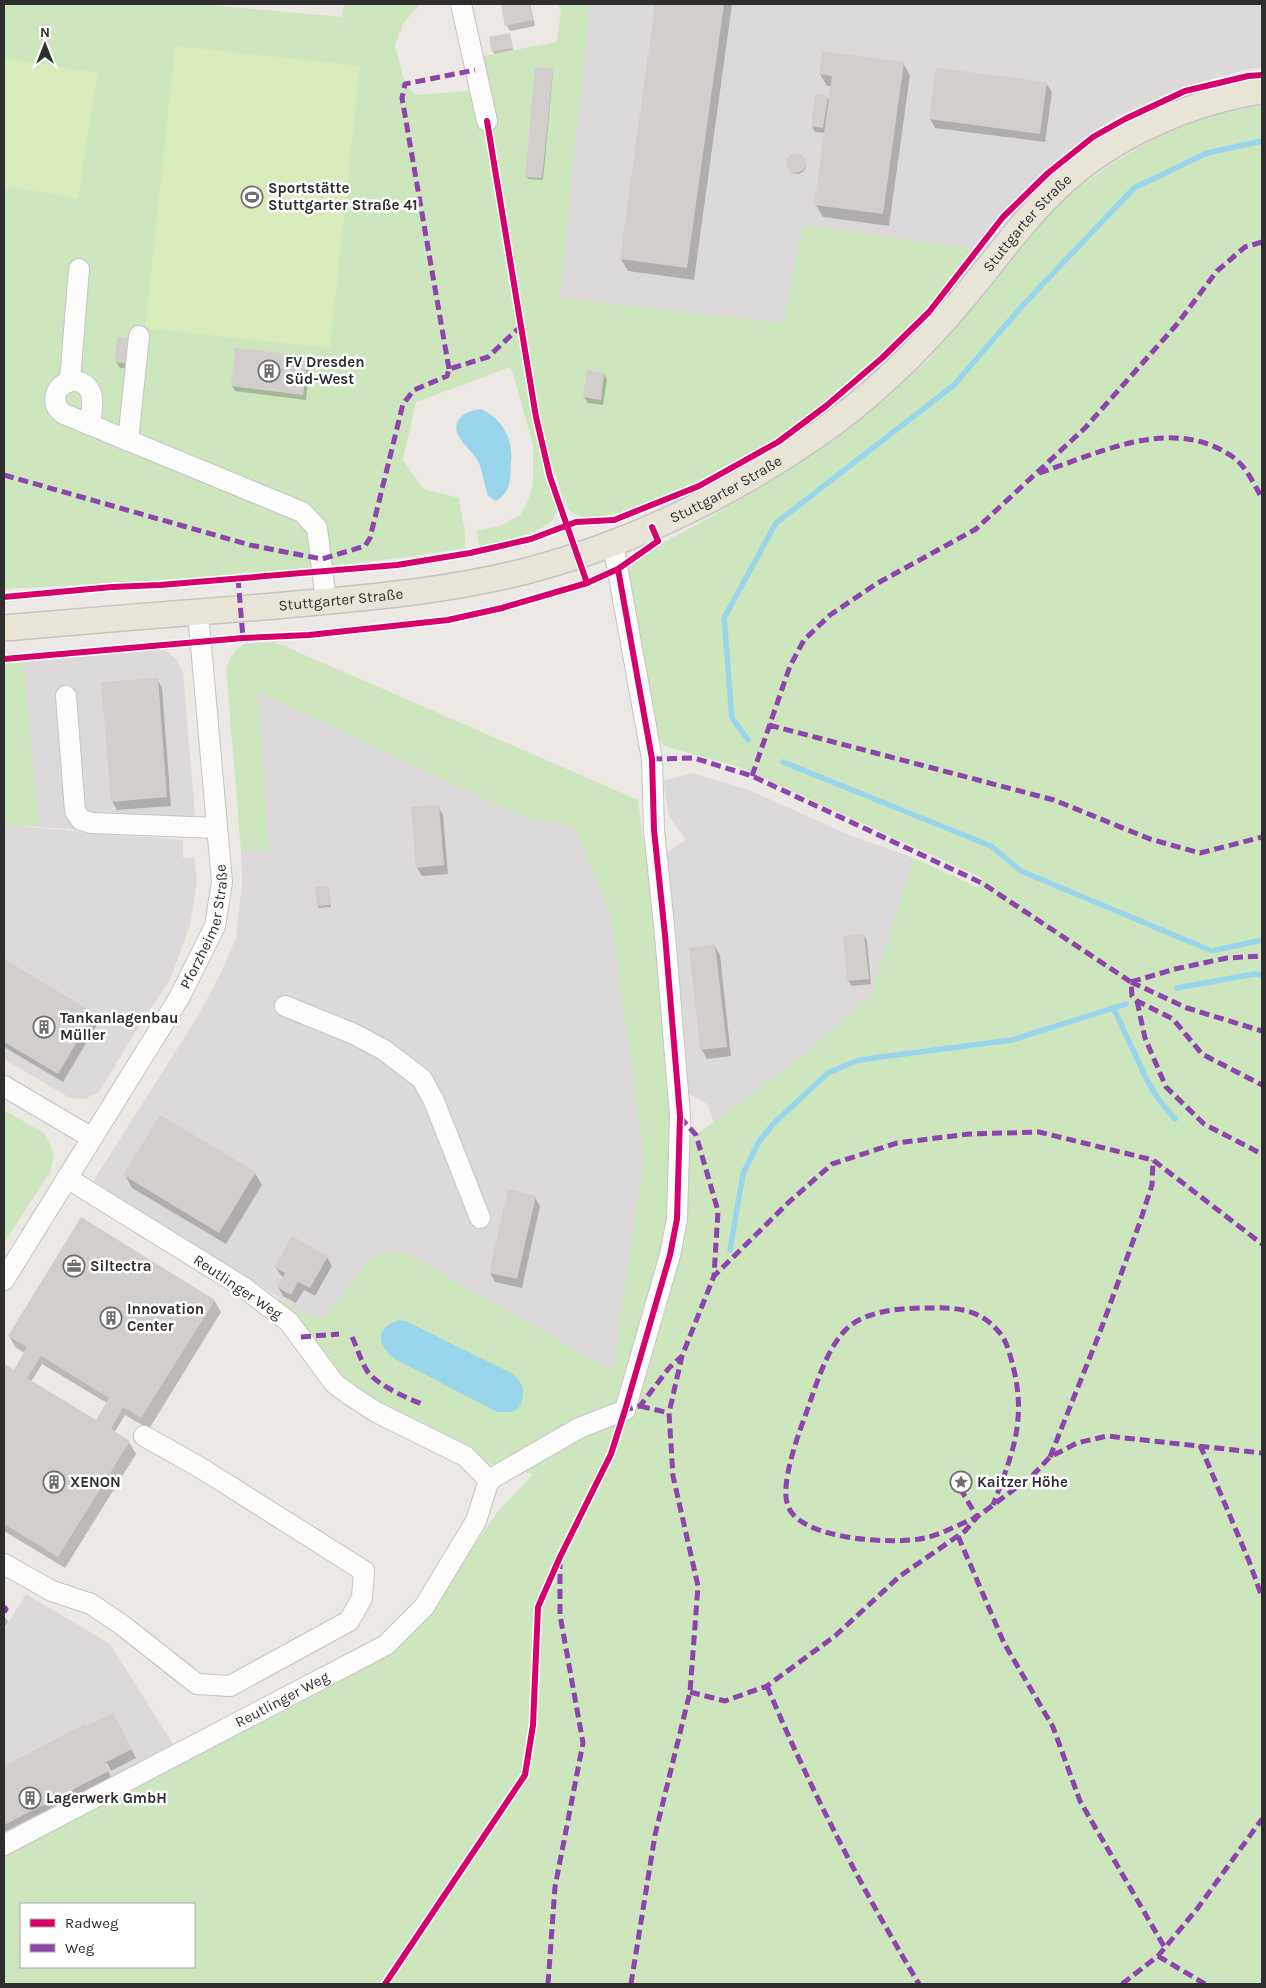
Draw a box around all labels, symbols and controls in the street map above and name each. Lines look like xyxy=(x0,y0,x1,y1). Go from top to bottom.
north arrow xyxy=(20,20,70,70)
text: N xyxy=(40,24,50,41)
street label: Stuttgarter Straße xyxy=(979,170,1075,275)
place label: Sportstätte Stuttgarter Straße 41 xyxy=(268,179,418,214)
sports icon: Sportstätte Stuttgarter Straße 41 xyxy=(240,185,264,209)
place label: FV Dresden Süd-West xyxy=(285,353,365,388)
building icon: FV Dresden Süd-West xyxy=(257,359,281,383)
street label: Stuttgarter Straße xyxy=(667,452,785,527)
street label: Stuttgarter Straße xyxy=(278,584,404,615)
street label: Pforzheimer Straße xyxy=(176,863,231,992)
place label: Tankanlagenbau Müller xyxy=(60,1009,178,1044)
building icon: Tankanlagenbau Müller xyxy=(32,1015,56,1039)
street label: Reutlinger Weg xyxy=(190,1251,286,1324)
office icon: Siltectra xyxy=(62,1254,86,1278)
place label: Siltectra xyxy=(90,1257,151,1275)
place label: Innovation Center xyxy=(127,1300,204,1335)
building icon: Innovation Center xyxy=(99,1306,123,1330)
building icon: XENON xyxy=(42,1470,66,1494)
place icon: Kaitzer Höhe xyxy=(949,1470,973,1494)
place label: XENON xyxy=(70,1473,121,1491)
place label: Kaitzer Höhe xyxy=(977,1473,1068,1491)
street label: Reutlinger Weg xyxy=(232,1667,333,1731)
building icon: Lagerwerk GmbH xyxy=(18,1786,42,1810)
place label: Lagerwerk GmbH xyxy=(46,1789,167,1807)
legend xyxy=(20,1903,195,1968)
text: Radweg xyxy=(65,1914,119,1932)
text: Weg xyxy=(65,1939,95,1957)

